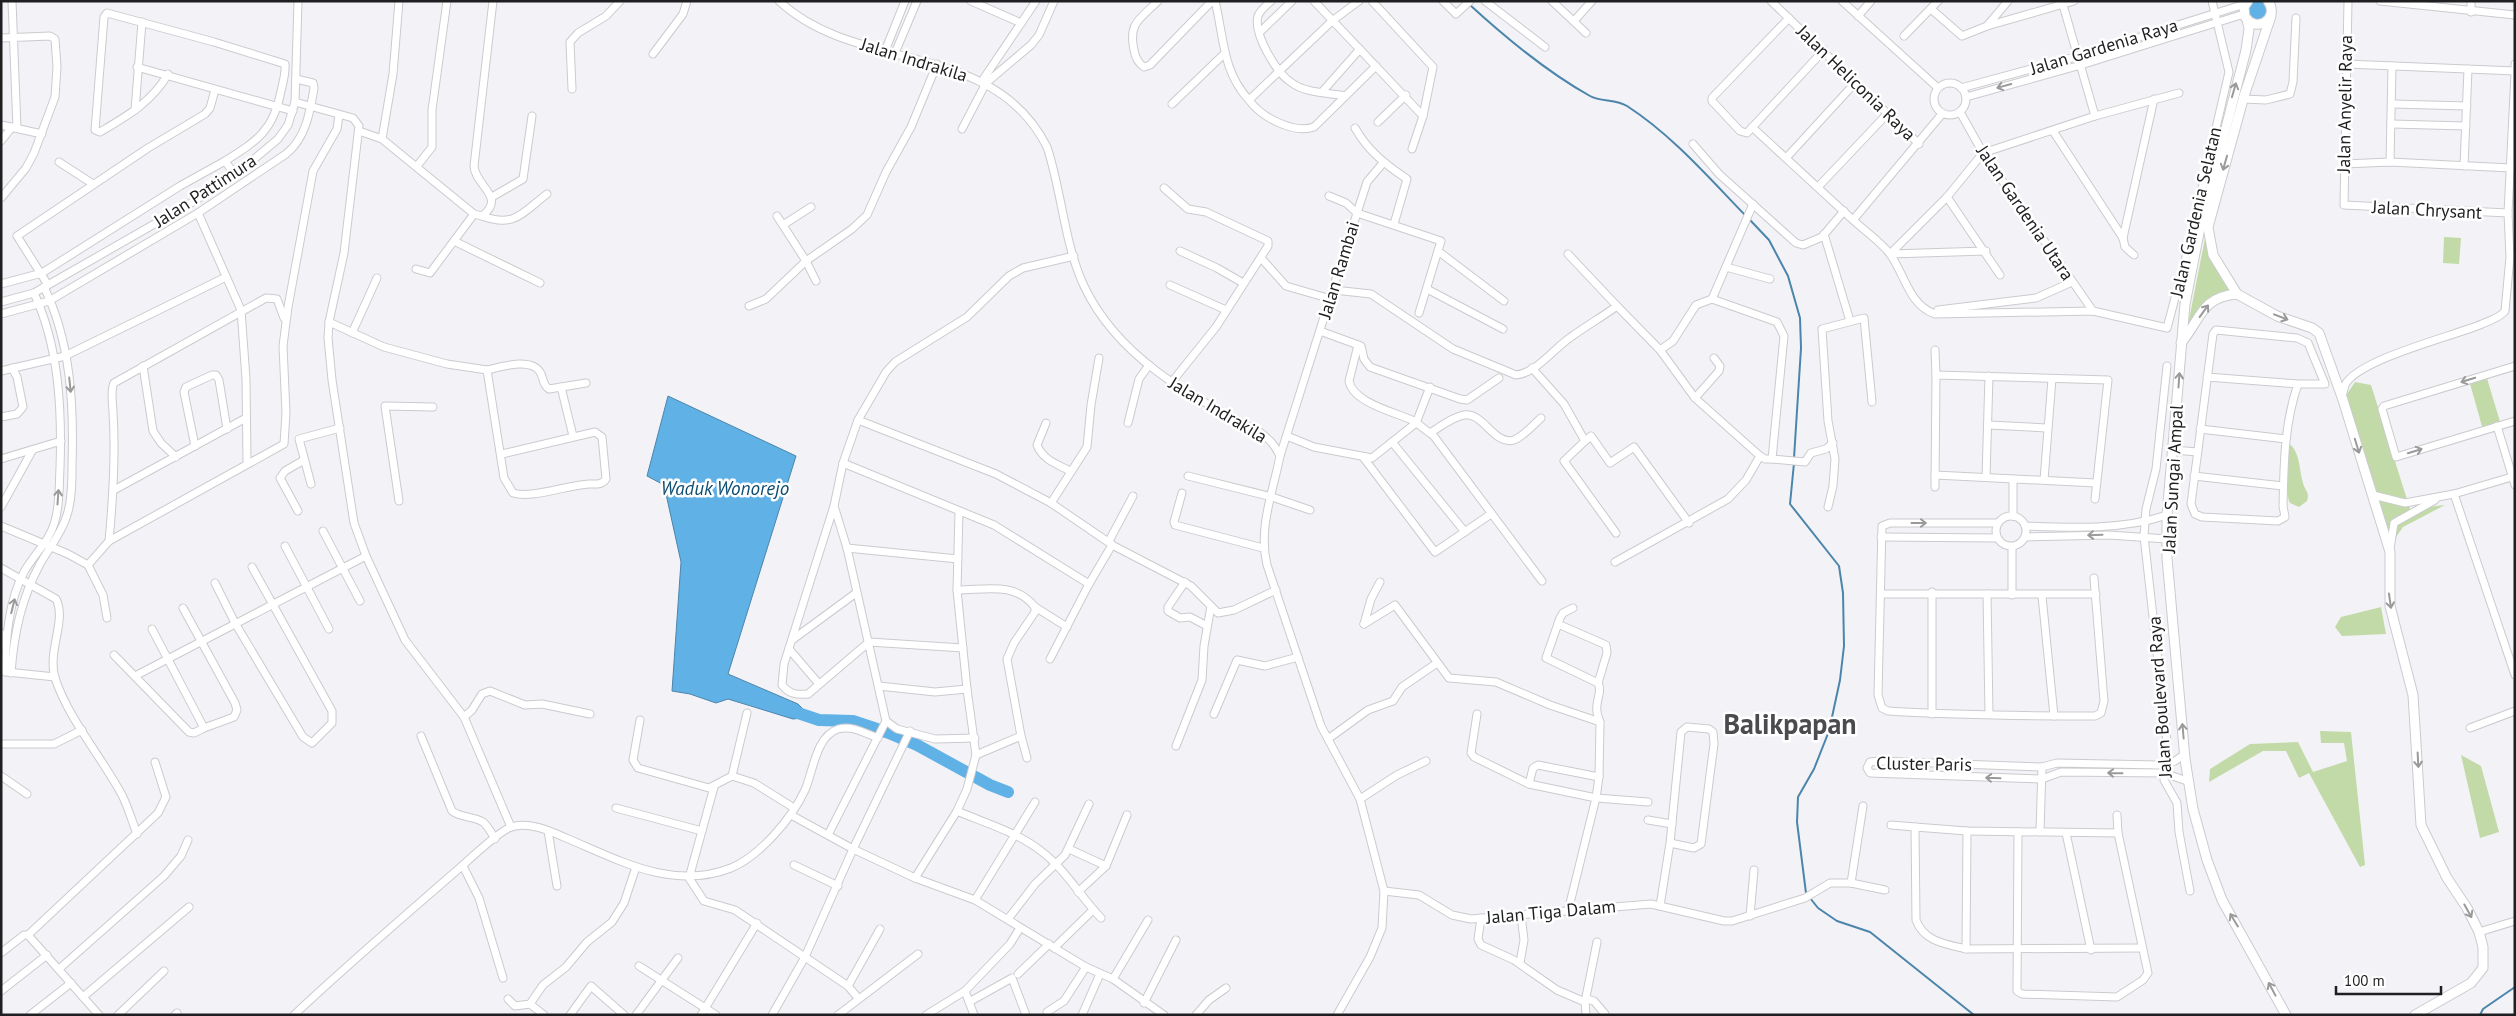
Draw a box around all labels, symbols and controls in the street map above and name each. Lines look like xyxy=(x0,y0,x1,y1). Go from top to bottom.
street label: Jalan Gardenia Raya xyxy=(2026,13,2180,80)
street label: Jalan Heliconia Raya xyxy=(1791,19,1921,145)
street label: Jalan Indrakila xyxy=(857,32,970,87)
street label: Jalan Anyelir Raya xyxy=(2332,35,2357,174)
one-way arrow xyxy=(1997,82,2013,92)
one-way arrow xyxy=(2230,82,2240,98)
street label: Jalan Gardenia Selatan xyxy=(2165,124,2226,300)
street label: Jalan Gardenia Utara xyxy=(1971,140,2079,285)
street label: Jalan Pattimura xyxy=(148,149,260,233)
one-way arrow xyxy=(2220,154,2230,170)
street label: Jalan Chrysant xyxy=(2370,195,2483,224)
street label: Jalan Rambai xyxy=(1313,218,1364,322)
one-way arrow xyxy=(2199,304,2209,318)
one-way arrow xyxy=(2272,313,2288,322)
street label: Jalan Indrakila xyxy=(1164,371,1272,448)
one-way arrow xyxy=(2174,372,2183,388)
one-way arrow xyxy=(2461,376,2477,386)
one-way arrow xyxy=(65,377,75,393)
street label: Jalan Sungai Ampal xyxy=(2157,403,2188,555)
one-way arrow xyxy=(2353,438,2363,454)
one-way arrow xyxy=(2407,446,2423,456)
water label: Waduk Wonorejo xyxy=(661,476,789,500)
one-way arrow xyxy=(54,490,63,506)
one-way arrow xyxy=(1910,518,1927,528)
one-way arrow xyxy=(2087,531,2103,540)
one-way arrow xyxy=(2385,593,2395,609)
one-way arrow xyxy=(9,599,18,615)
street label: Jalan Boulevard Raya xyxy=(2142,616,2177,780)
district label: Balikpapan xyxy=(1723,705,1857,742)
one-way arrow xyxy=(2178,724,2187,740)
street label: Cluster Paris xyxy=(1876,751,1972,776)
one-way arrow xyxy=(2413,752,2422,768)
one-way arrow xyxy=(2108,768,2124,778)
one-way arrow xyxy=(1985,773,2001,782)
street label: Jalan Tiga Dalam xyxy=(1484,894,1617,929)
one-way arrow xyxy=(2463,903,2473,918)
one-way arrow xyxy=(2229,914,2239,928)
scale bar xyxy=(2336,964,2441,996)
text: 100 m xyxy=(2344,971,2385,990)
one-way arrow xyxy=(2267,981,2277,996)

